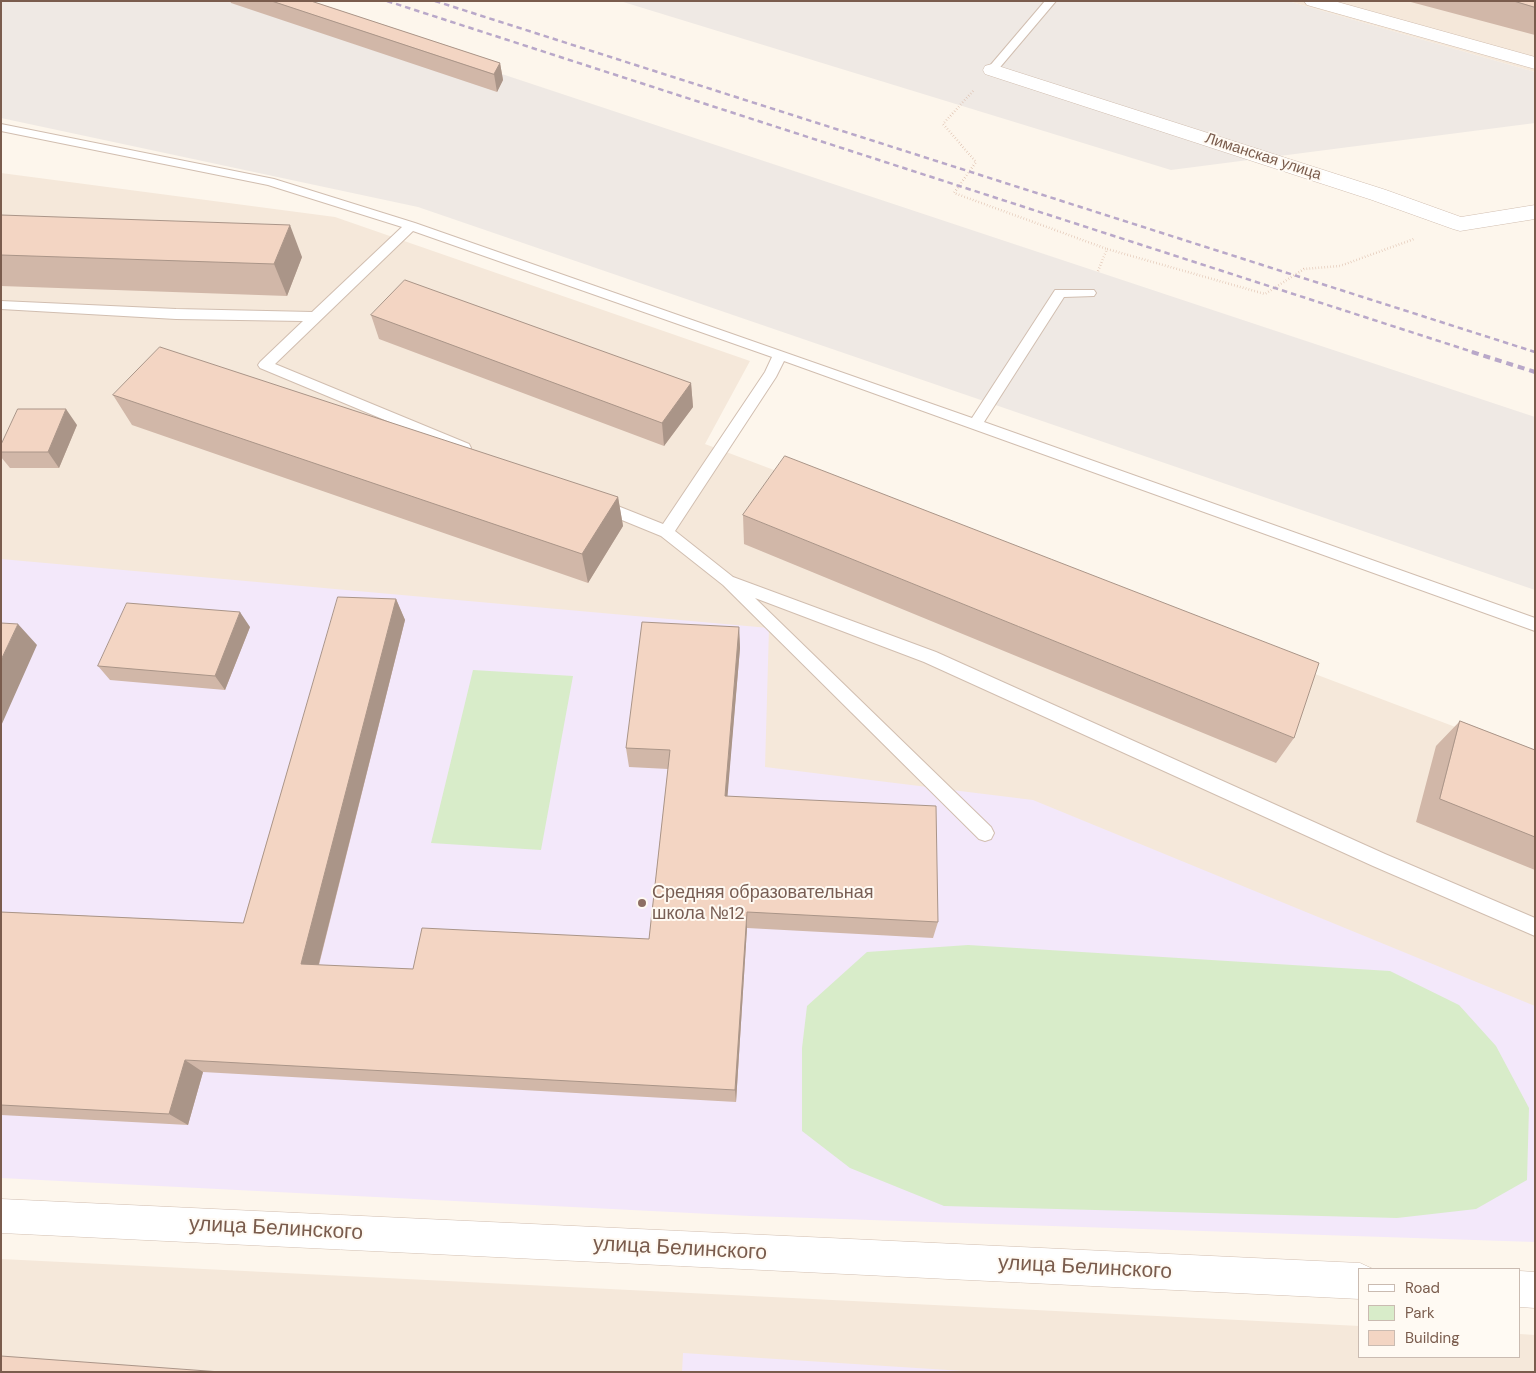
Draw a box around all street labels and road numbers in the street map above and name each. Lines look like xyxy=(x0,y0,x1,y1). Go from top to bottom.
street label: Лиманская улица xyxy=(1203,130,1323,184)
street label: улица Белинского xyxy=(188,1212,364,1246)
street label: улица Белинского xyxy=(592,1232,768,1266)
street label: улица Белинского xyxy=(997,1251,1173,1285)

